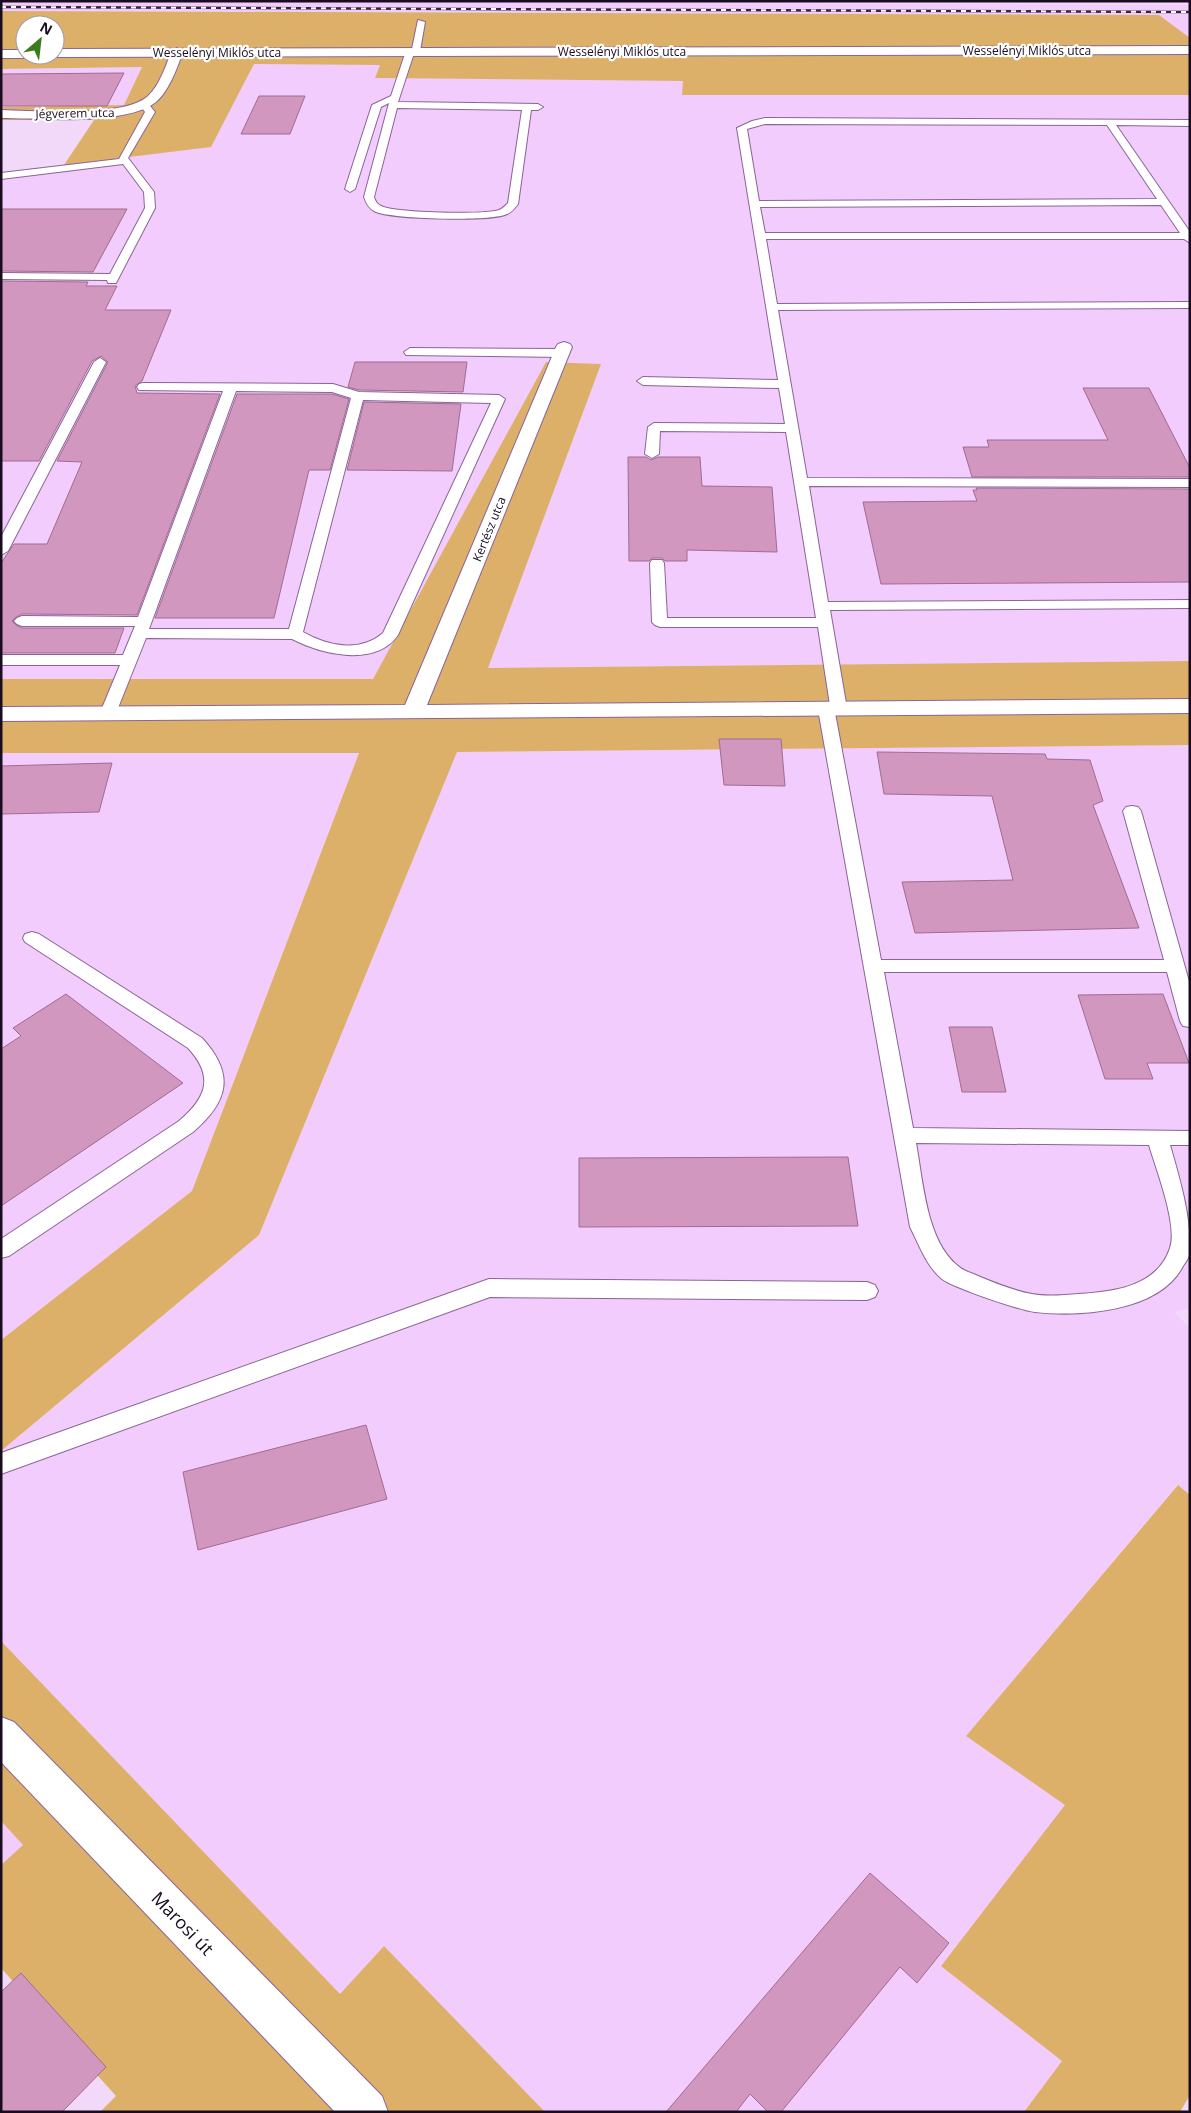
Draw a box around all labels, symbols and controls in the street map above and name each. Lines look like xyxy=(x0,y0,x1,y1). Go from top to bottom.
north arrow xyxy=(15,15,65,65)
text: N xyxy=(37,17,56,39)
street label: Wesselényi Miklós utca xyxy=(963,42,1091,59)
street label: Wesselényi Miklós utca xyxy=(558,43,686,60)
street label: Wesselényi Miklós utca xyxy=(153,44,281,61)
street label: Jégverem utca xyxy=(34,104,115,122)
street label: Kertész utca xyxy=(468,494,510,564)
street label: Marosi út xyxy=(147,1886,219,1960)

